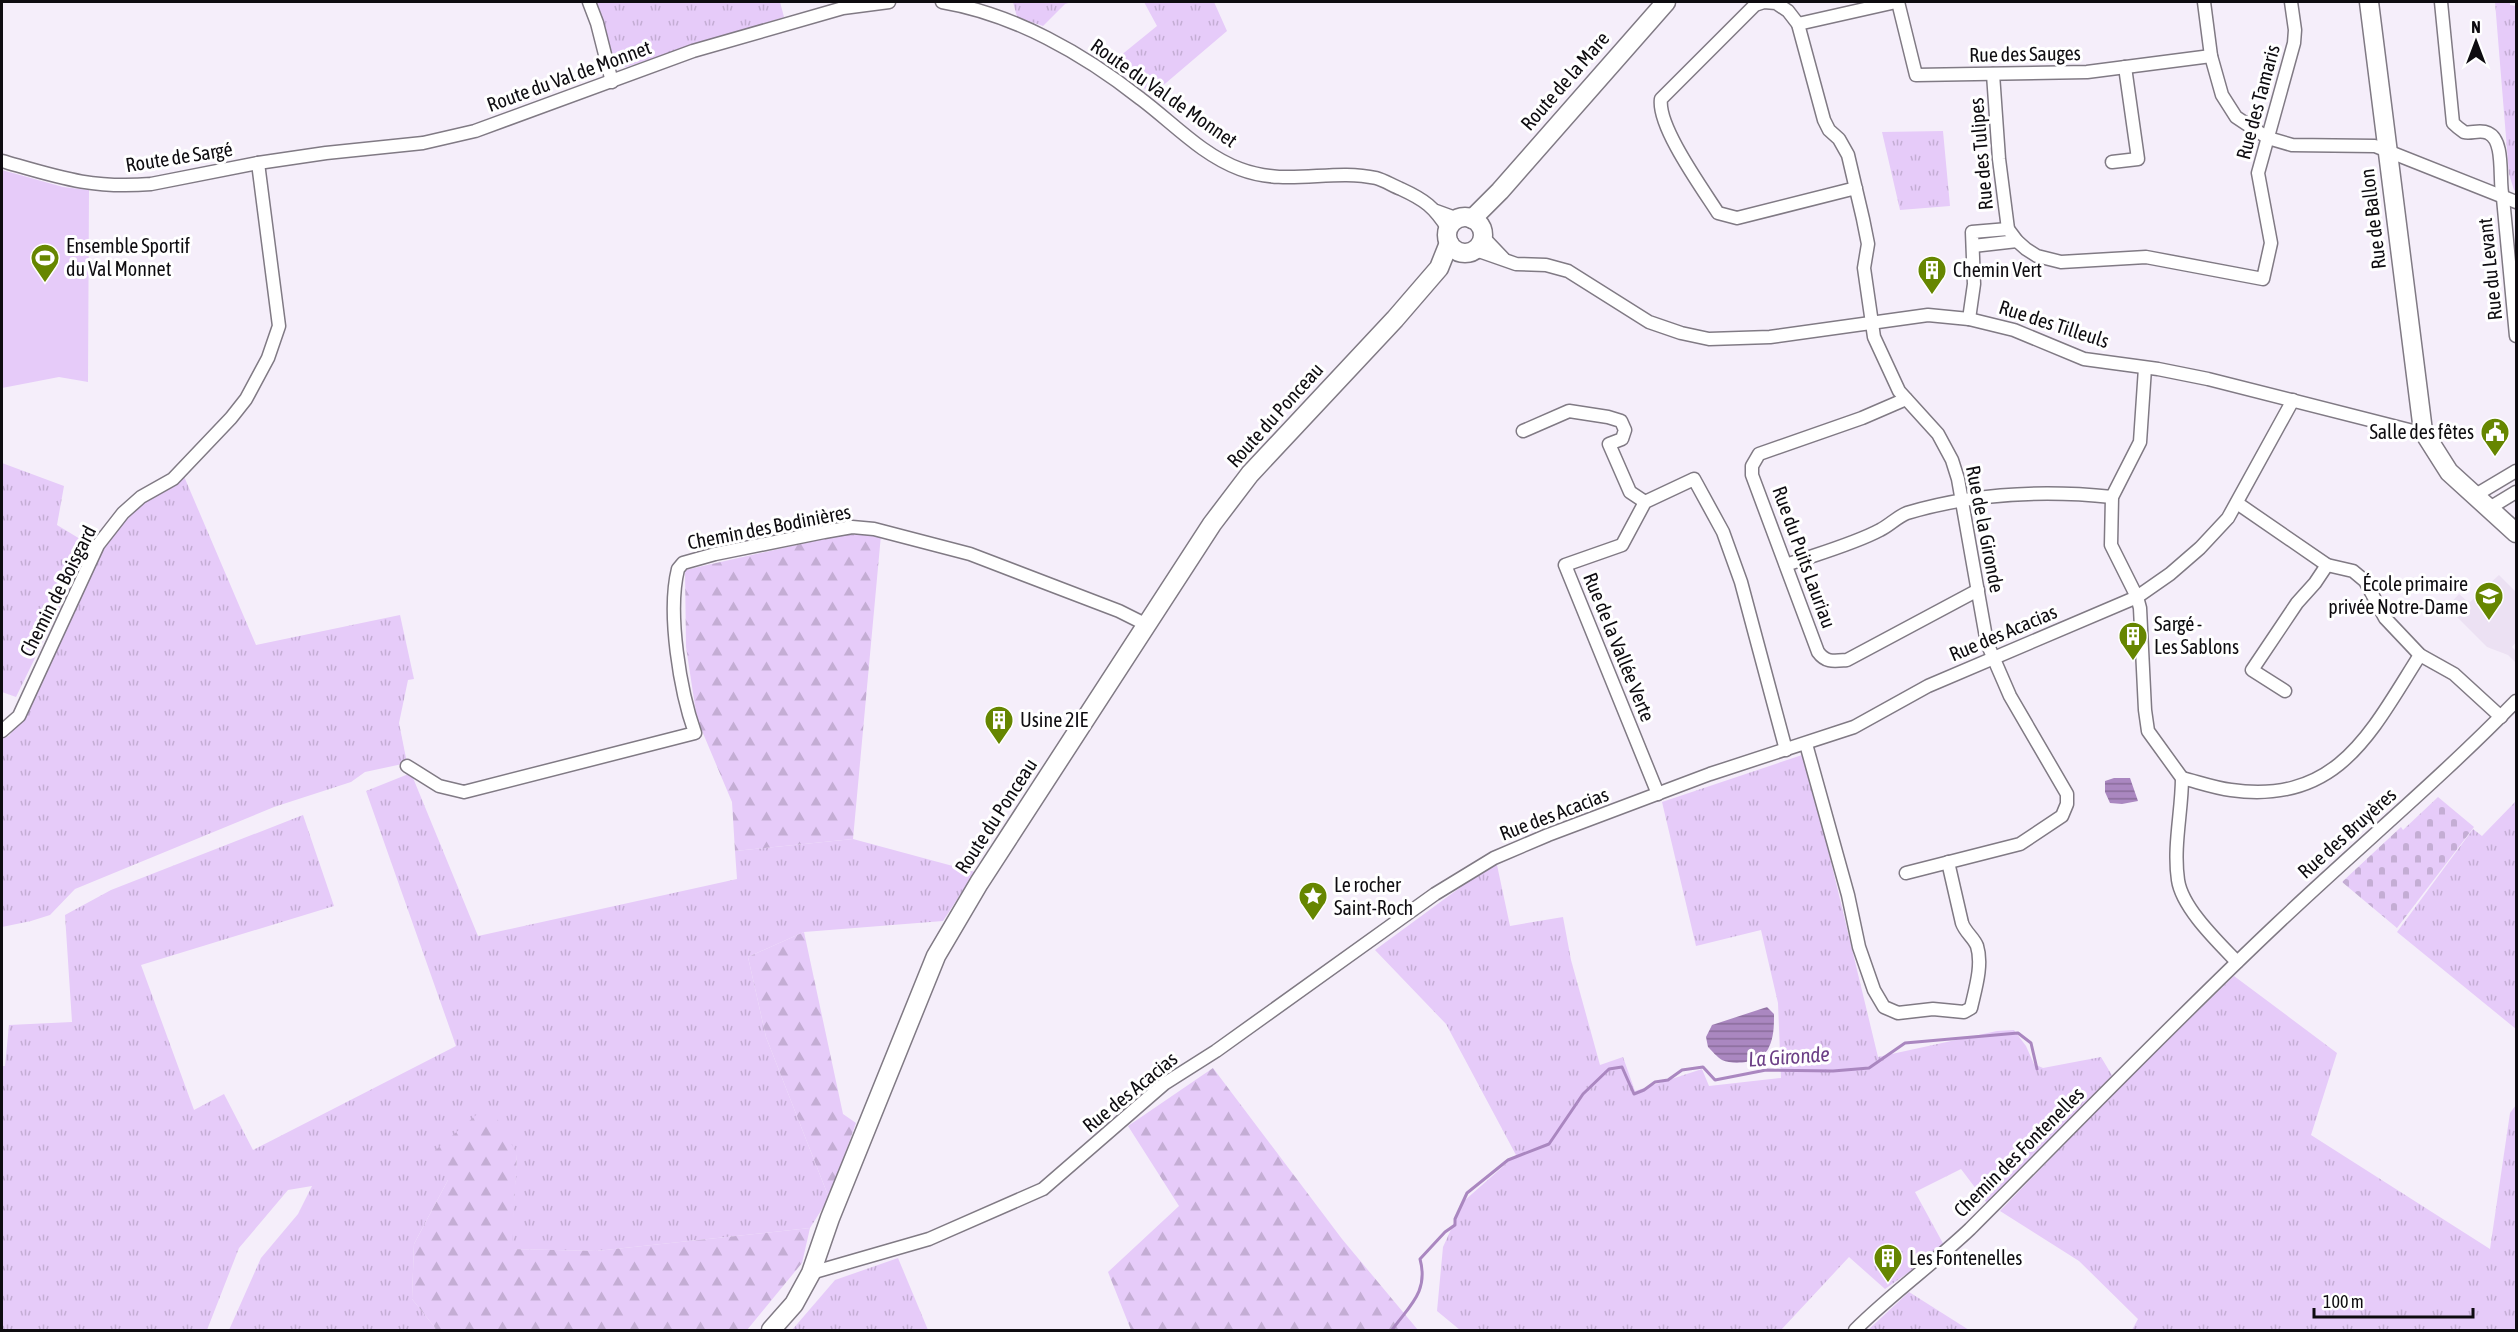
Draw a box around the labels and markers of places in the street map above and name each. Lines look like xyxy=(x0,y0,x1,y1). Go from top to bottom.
place label: Ensemble Sportif du Val Monnet xyxy=(66,234,190,280)
sports icon: Ensemble Sportif du Val Monnet xyxy=(29,242,61,284)
building icon: Chemin Vert xyxy=(1916,254,1948,296)
place label: Chemin Vert xyxy=(1953,258,2042,281)
public building icon: Salle des fêtes xyxy=(2479,416,2511,458)
place label: Salle des fêtes xyxy=(2369,420,2474,443)
place label: École primaire privée Notre-Dame xyxy=(2328,572,2468,618)
school or university icon: École primaire privée Notre-Dame xyxy=(2473,580,2505,622)
place label: Sargé - Les Sablons xyxy=(2154,612,2239,658)
building icon: Sargé - Les Sablons xyxy=(2117,620,2149,662)
building icon: Usine 2IE xyxy=(983,704,1015,746)
place label: Usine 2IE xyxy=(1020,708,1088,731)
place label: Le rocher Saint-Roch xyxy=(1334,873,1413,919)
place icon: Le rocher Saint-Roch xyxy=(1297,880,1329,922)
building icon: Les Fontenelles xyxy=(1872,1242,1904,1284)
place label: Les Fontenelles xyxy=(1909,1246,2022,1269)

